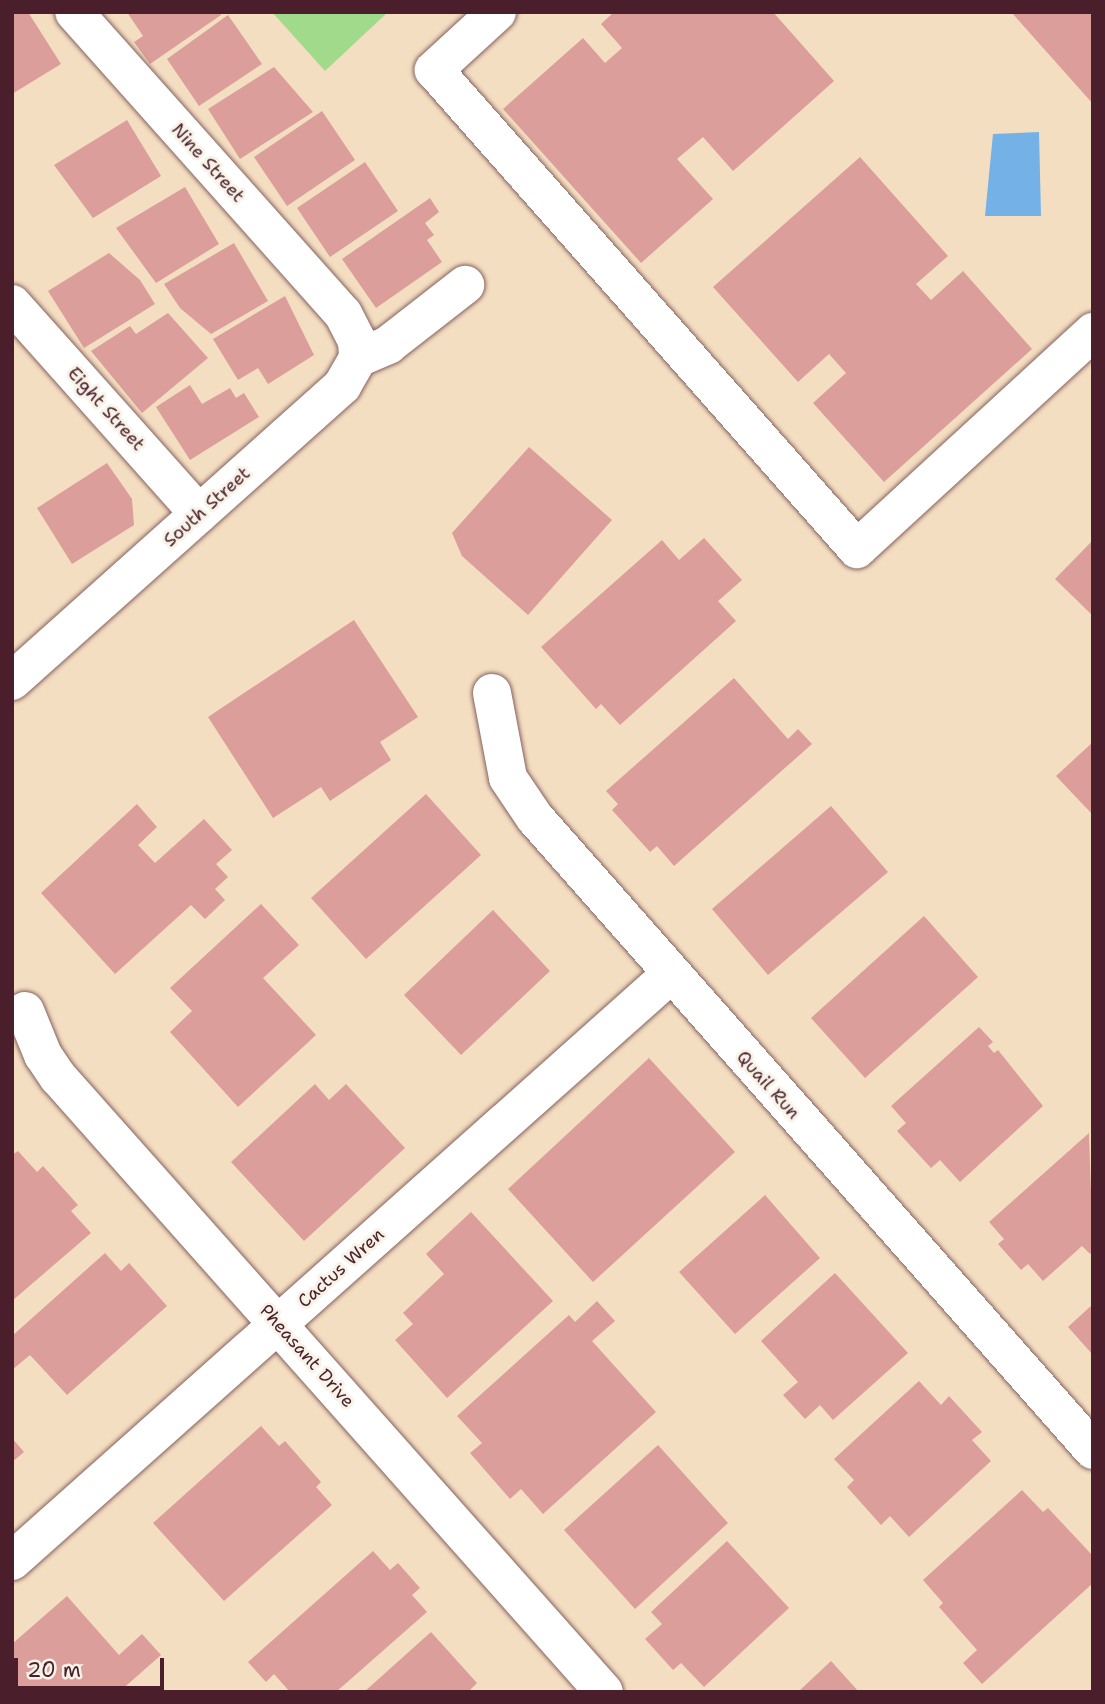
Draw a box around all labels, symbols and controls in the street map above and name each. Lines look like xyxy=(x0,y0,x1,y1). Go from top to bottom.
street label: Nine Street xyxy=(167,119,249,207)
street label: Eight Street xyxy=(63,363,149,455)
street label: South Street xyxy=(159,463,255,551)
street label: Quail Run xyxy=(732,1046,804,1124)
street label: Cactus Wren xyxy=(293,1224,389,1312)
street label: Pheasant Drive xyxy=(255,1300,359,1412)
scale bar xyxy=(18,1644,168,1688)
text: 20 m xyxy=(27,1656,81,1684)

